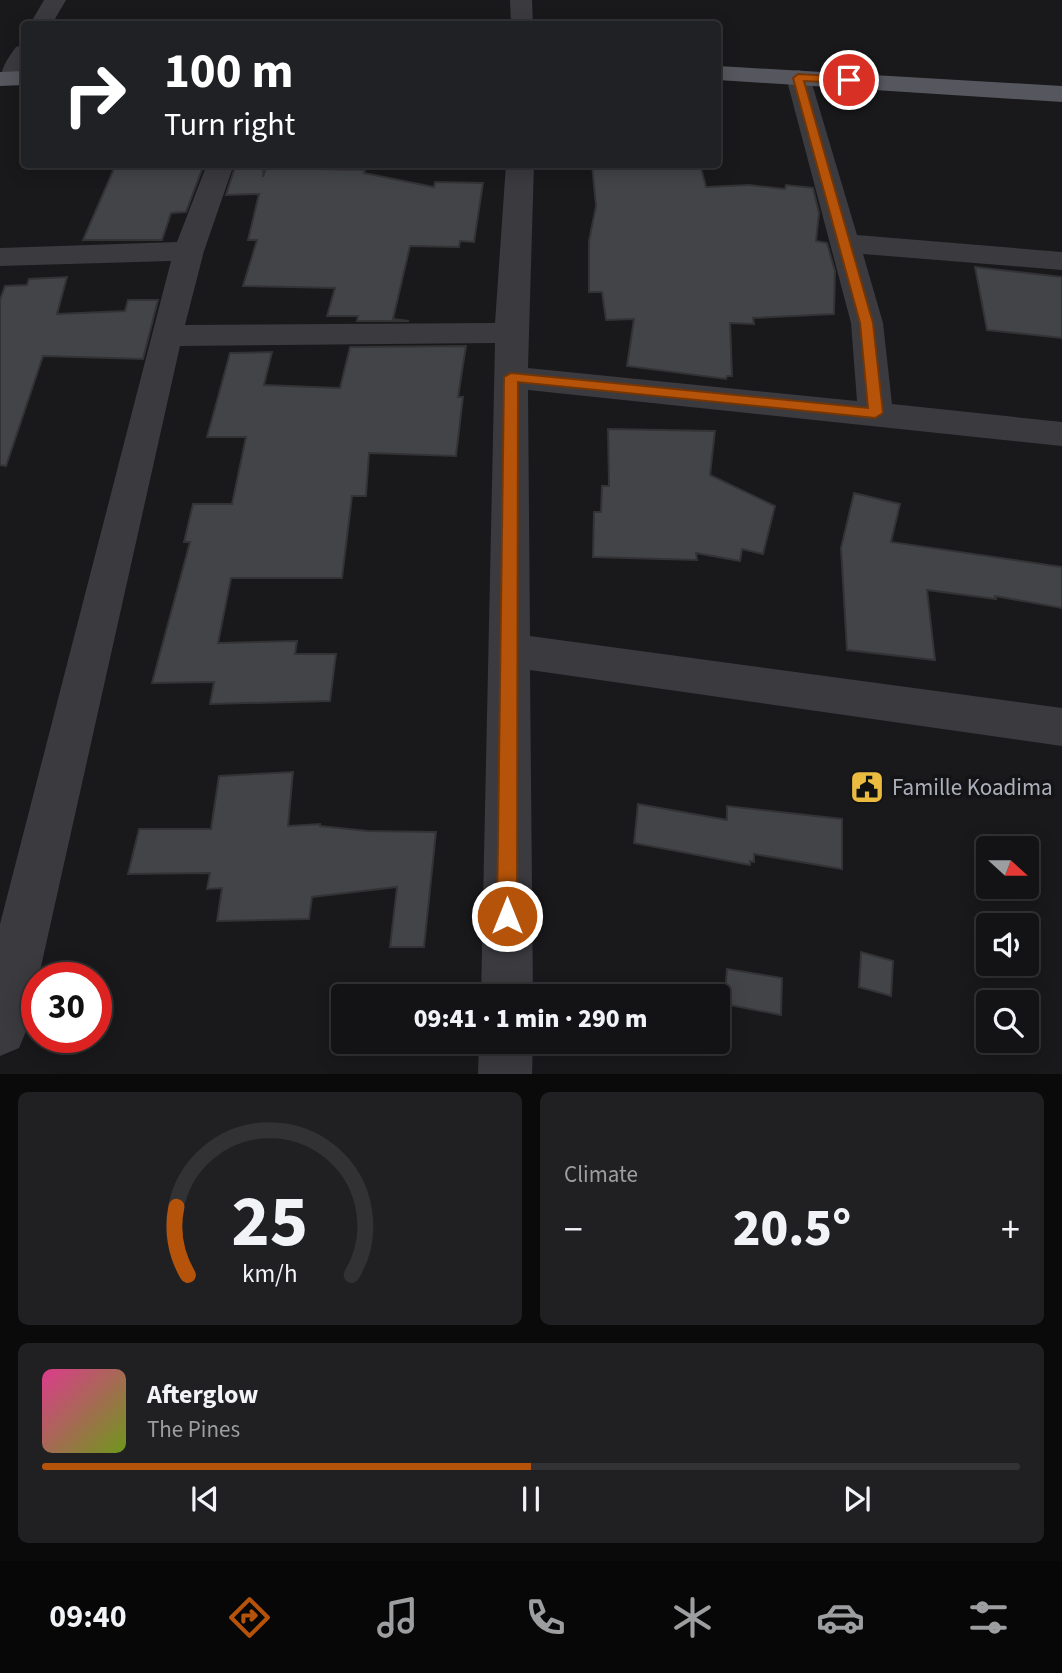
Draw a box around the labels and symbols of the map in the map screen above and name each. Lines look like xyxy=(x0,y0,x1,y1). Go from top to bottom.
pin xyxy=(819,50,879,110)
public building icon: Famille Koadima xyxy=(848,768,886,806)
place label: Famille Koadima xyxy=(892,771,1053,804)
north arrow xyxy=(976,836,1040,900)
position arrow xyxy=(470,879,544,953)
speed limit sign: 30 xyxy=(21,962,112,1053)

